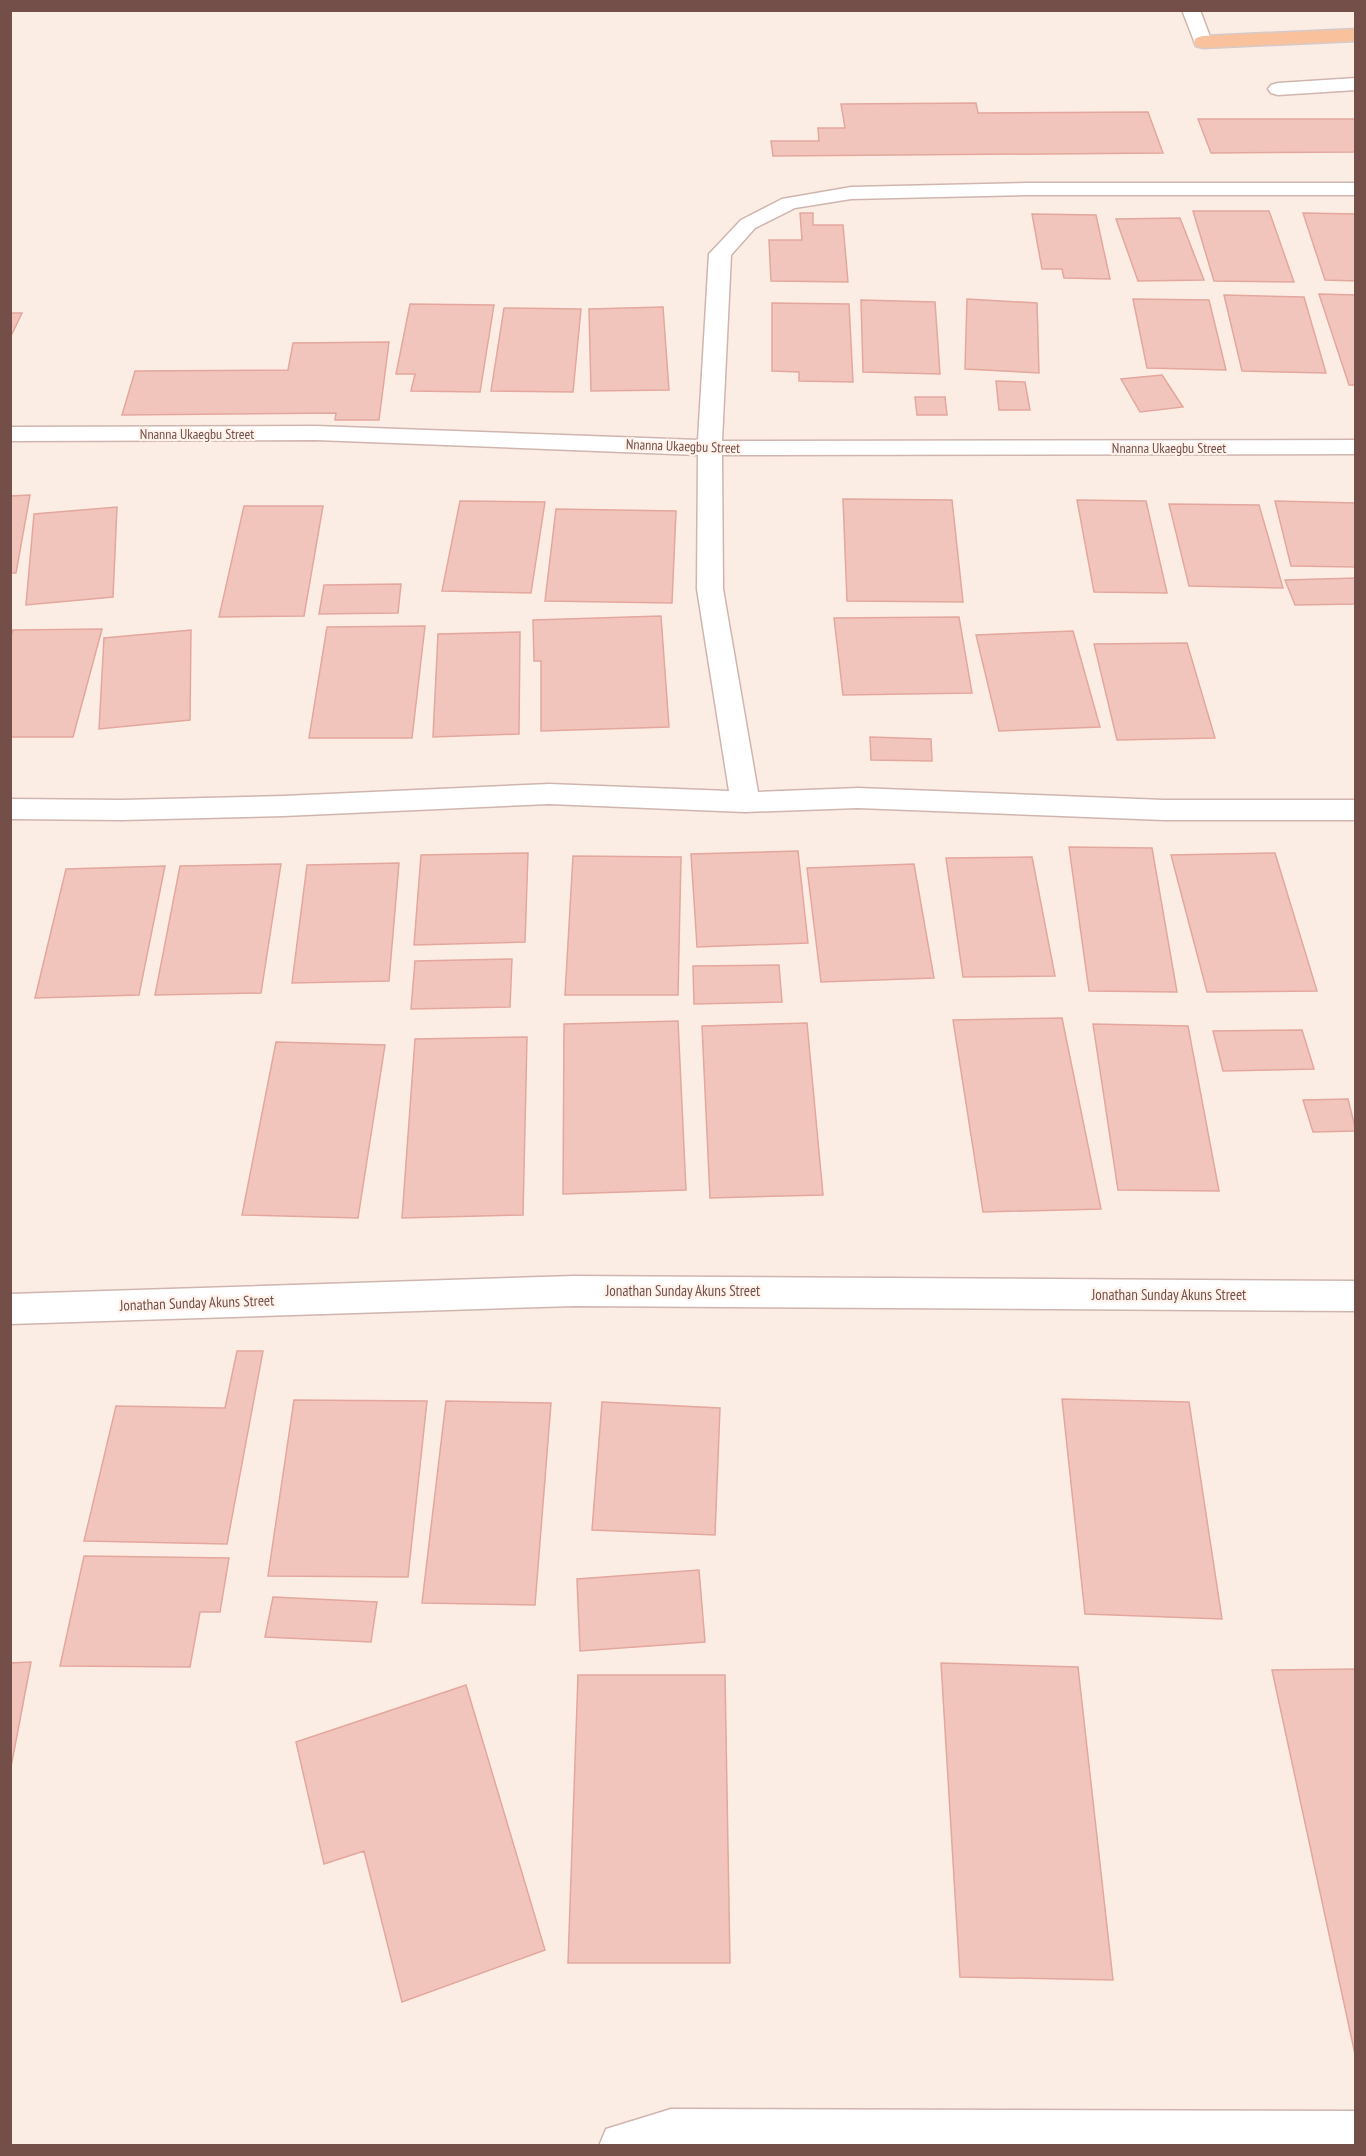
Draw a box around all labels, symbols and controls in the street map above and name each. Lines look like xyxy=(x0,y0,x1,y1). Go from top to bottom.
street label: Nnanna Ukaegbu Street xyxy=(140,425,254,443)
street label: Nnanna Ukaegbu Street xyxy=(626,435,741,457)
street label: Nnanna Ukaegbu Street xyxy=(1112,439,1226,457)
street label: Jonathan Sunday Akuns Street xyxy=(605,1281,760,1300)
street label: Jonathan Sunday Akuns Street xyxy=(1091,1285,1246,1304)
street label: Jonathan Sunday Akuns Street xyxy=(118,1290,275,1315)

